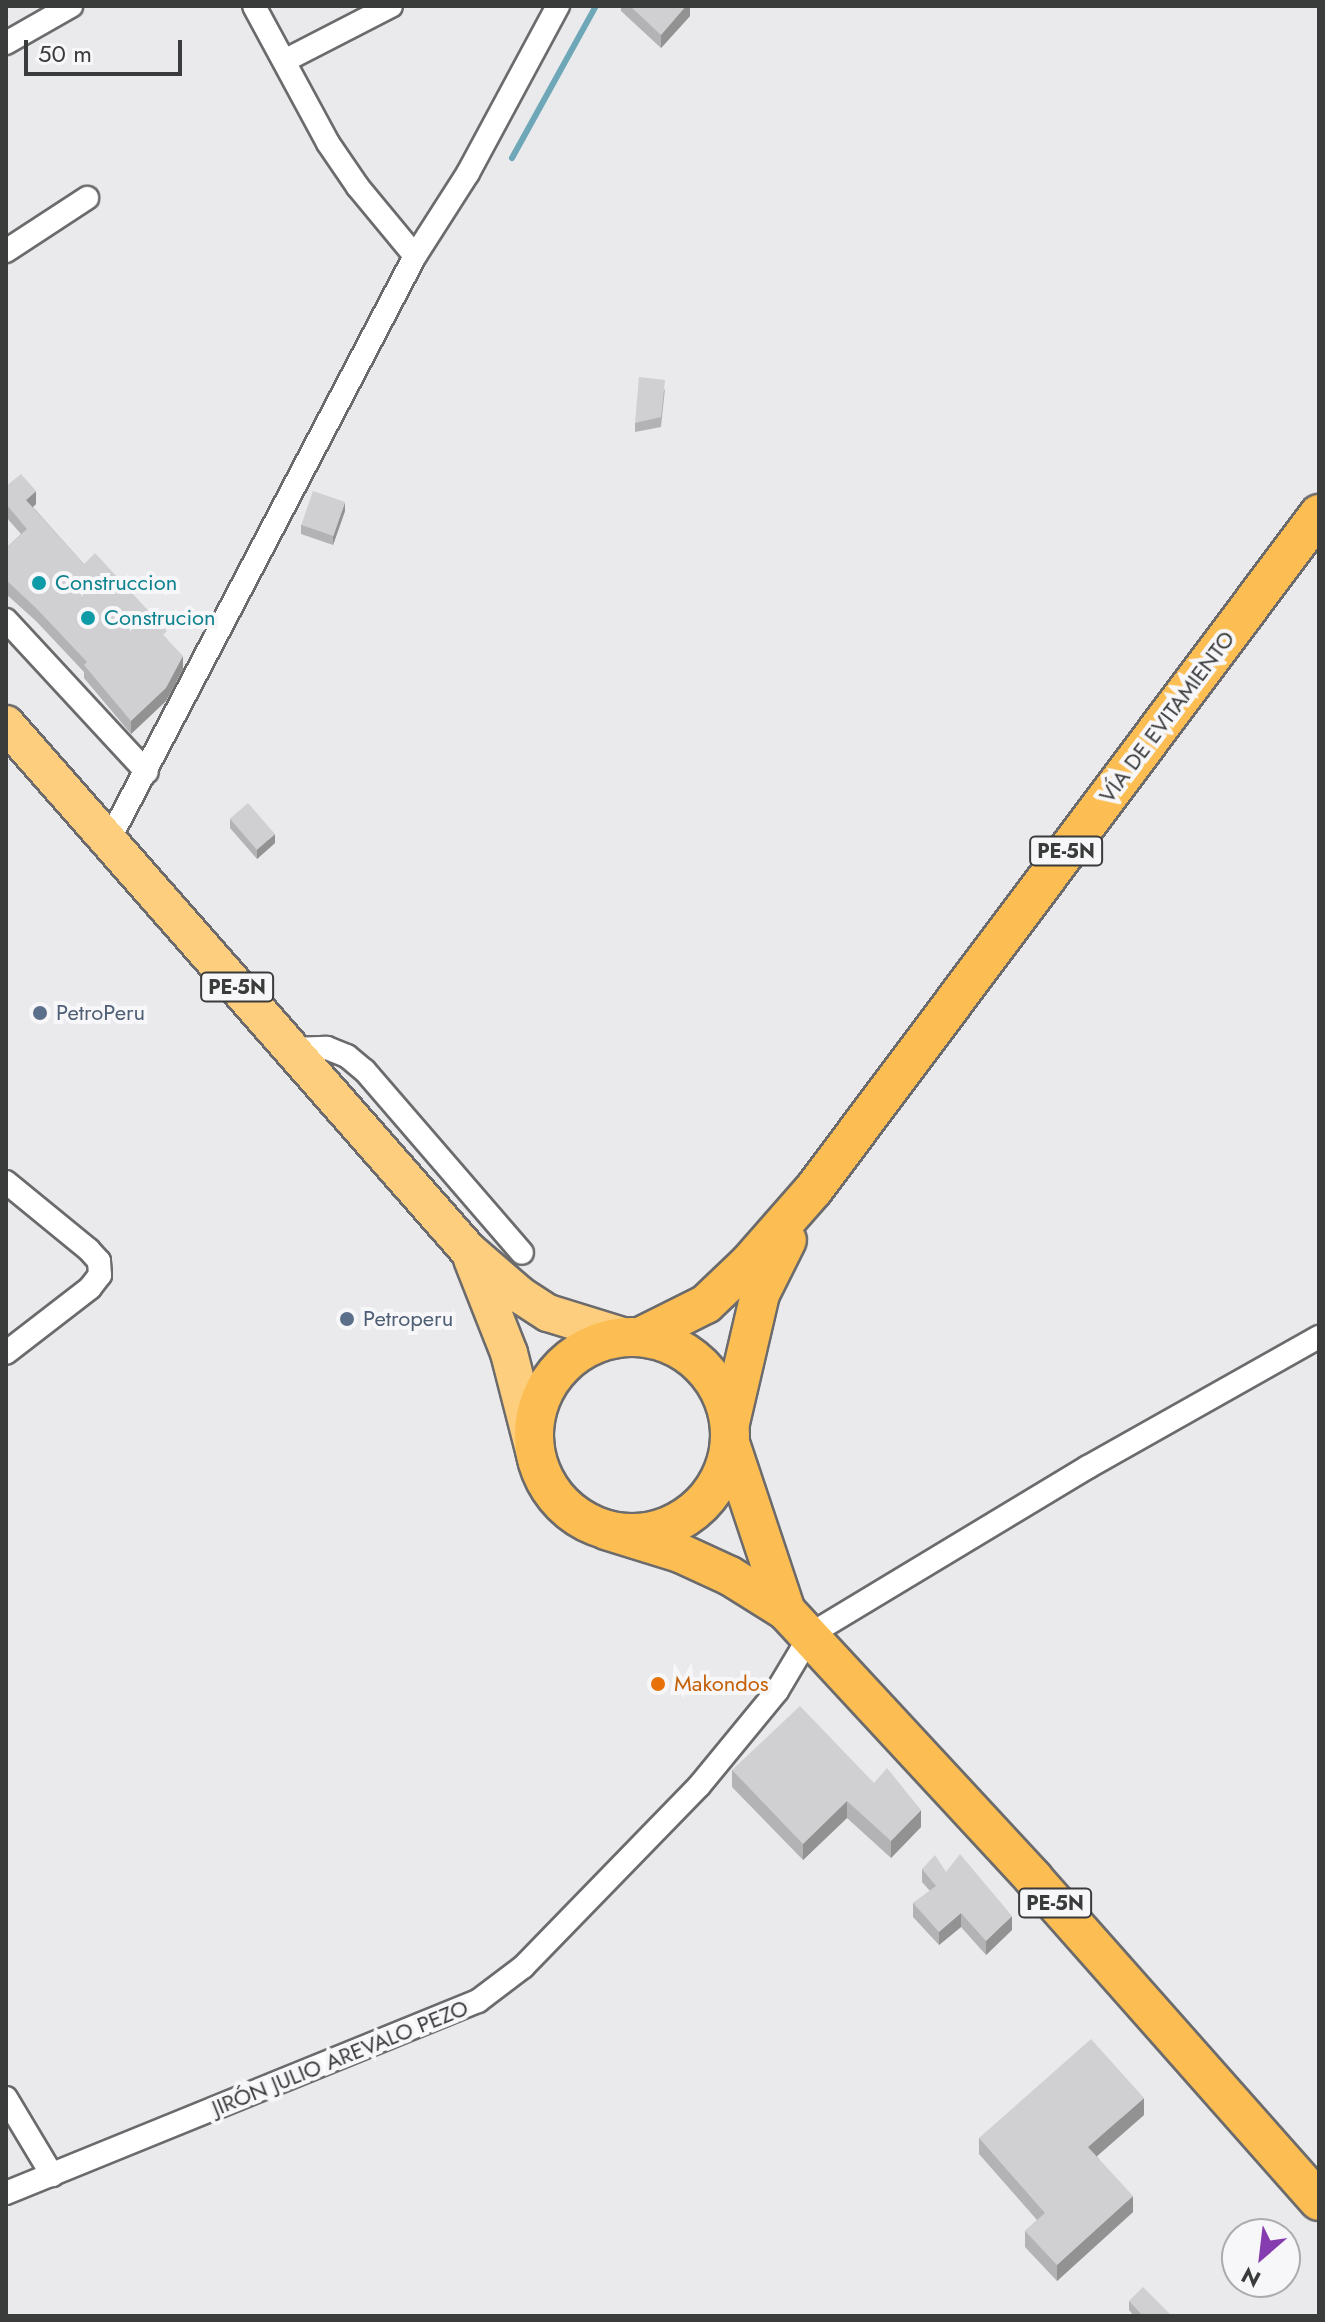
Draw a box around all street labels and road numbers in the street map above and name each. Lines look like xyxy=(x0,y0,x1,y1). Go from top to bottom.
street label: VÍA DE EVITAMIENTO xyxy=(1094,626,1240,808)
road number: PE-5N xyxy=(1028,835,1104,867)
road number: PE-5N xyxy=(199,971,275,1003)
road number: PE-5N xyxy=(1017,1887,1093,1919)
street label: JIRÓN JULIO AREVALO PEZO xyxy=(208,1994,472,2122)

